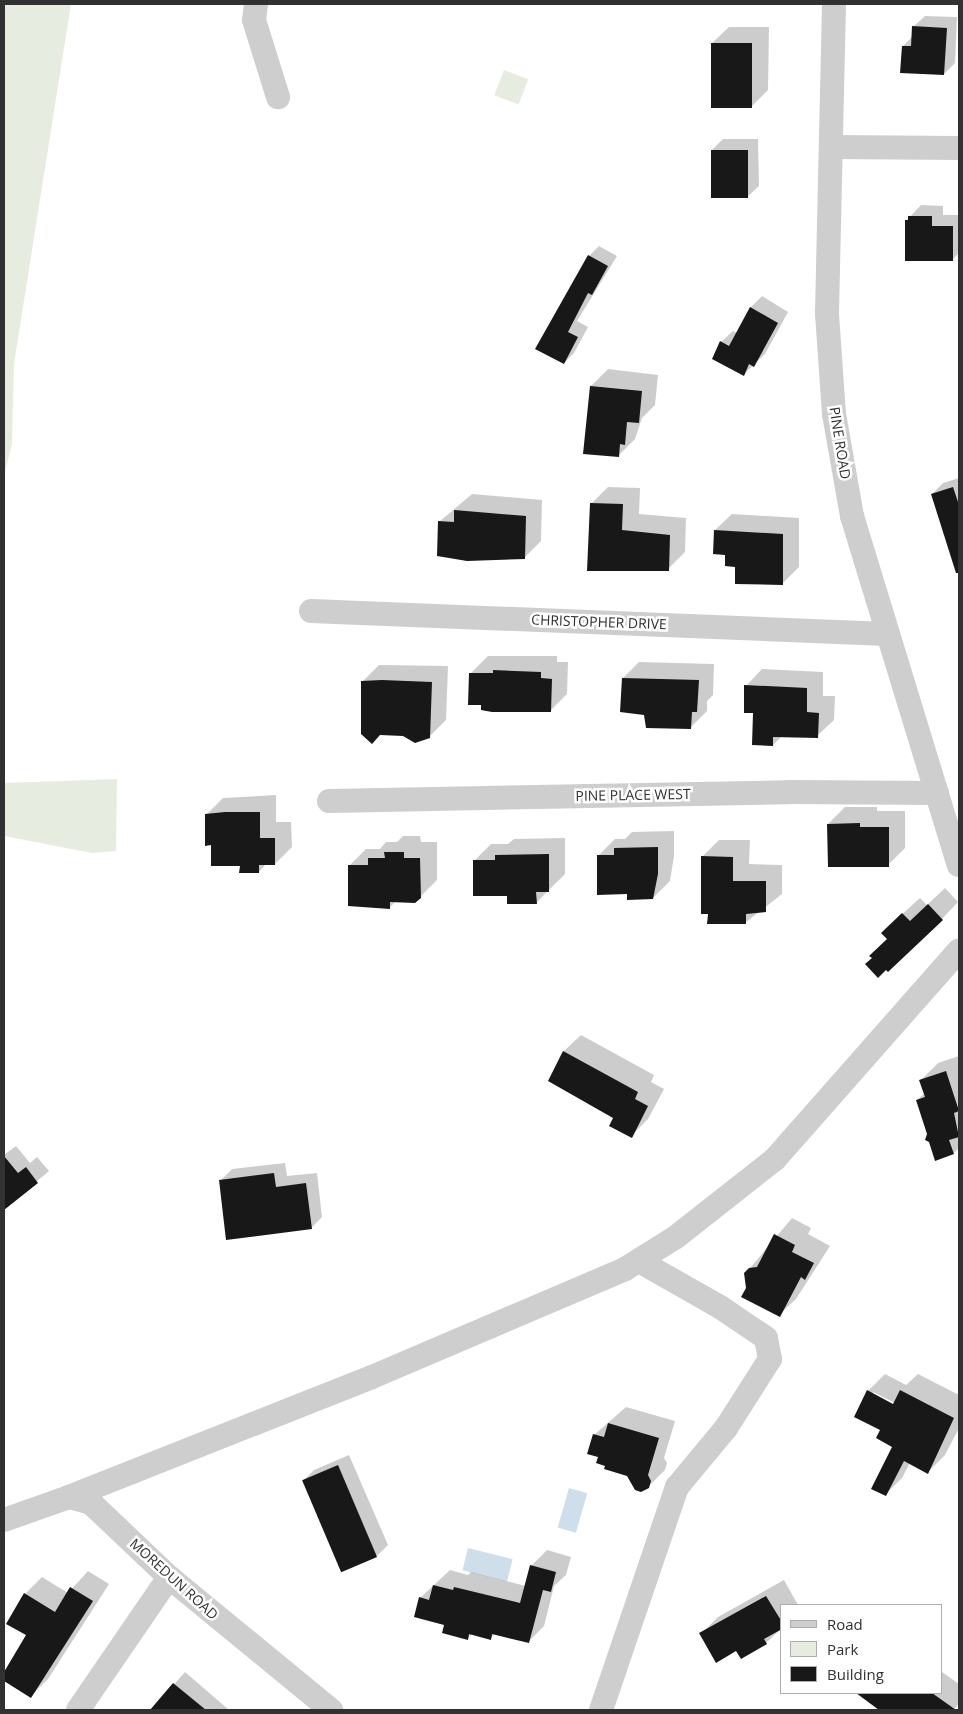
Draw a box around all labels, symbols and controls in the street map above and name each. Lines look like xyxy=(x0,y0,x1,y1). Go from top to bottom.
street label: PINE ROAD xyxy=(826,406,854,480)
street label: CHRISTOPHER DRIVE xyxy=(531,611,667,633)
street label: PINE PLACE WEST xyxy=(575,786,691,804)
street label: MOREDUN ROAD xyxy=(126,1535,222,1623)
legend xyxy=(780,1604,943,1694)
text: Road xyxy=(827,1614,863,1634)
text: Park xyxy=(827,1639,858,1659)
text: Building xyxy=(827,1664,884,1684)

